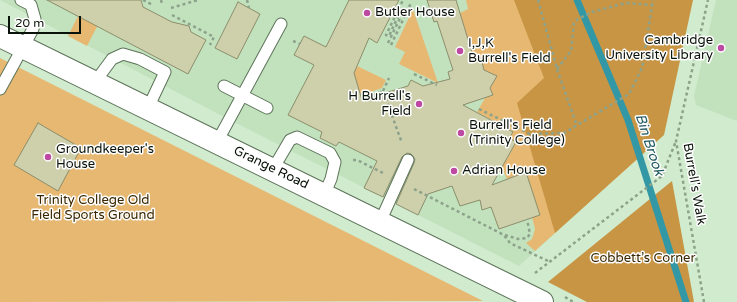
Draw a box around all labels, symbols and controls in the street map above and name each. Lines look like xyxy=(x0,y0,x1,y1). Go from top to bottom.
place label: Butler House xyxy=(375,5,455,21)
scale bar xyxy=(10,8,83,34)
marker: Butler House xyxy=(362,8,372,18)
text: 20 m xyxy=(15,16,44,30)
place label: Cambridge University Library xyxy=(605,33,713,64)
place label: I,J,K Burrell's Field xyxy=(468,36,551,67)
marker: Cambridge University Library xyxy=(716,43,726,53)
marker: I,J,K Burrell's Field xyxy=(455,46,465,56)
place label: H Burrell's Field xyxy=(348,89,411,120)
marker: H Burrell's Field xyxy=(414,99,424,109)
water label: Bin Brook xyxy=(631,112,667,178)
place label: Burrell's Field (Trinity College) xyxy=(469,118,565,149)
marker: Burrell's Field (Trinity College) xyxy=(456,128,466,138)
place label: Groundkeeper's House xyxy=(56,142,154,173)
street label: Burrell's Walk xyxy=(679,142,709,226)
street label: Grange Road xyxy=(231,143,311,193)
marker: Groundkeeper's House xyxy=(43,152,53,162)
place label: Adrian House xyxy=(462,163,546,179)
marker: Adrian House xyxy=(449,166,459,176)
park label: Trinity College Old Field Sports Ground xyxy=(31,193,155,224)
park label: Cobbett’s Corner xyxy=(591,251,695,267)

